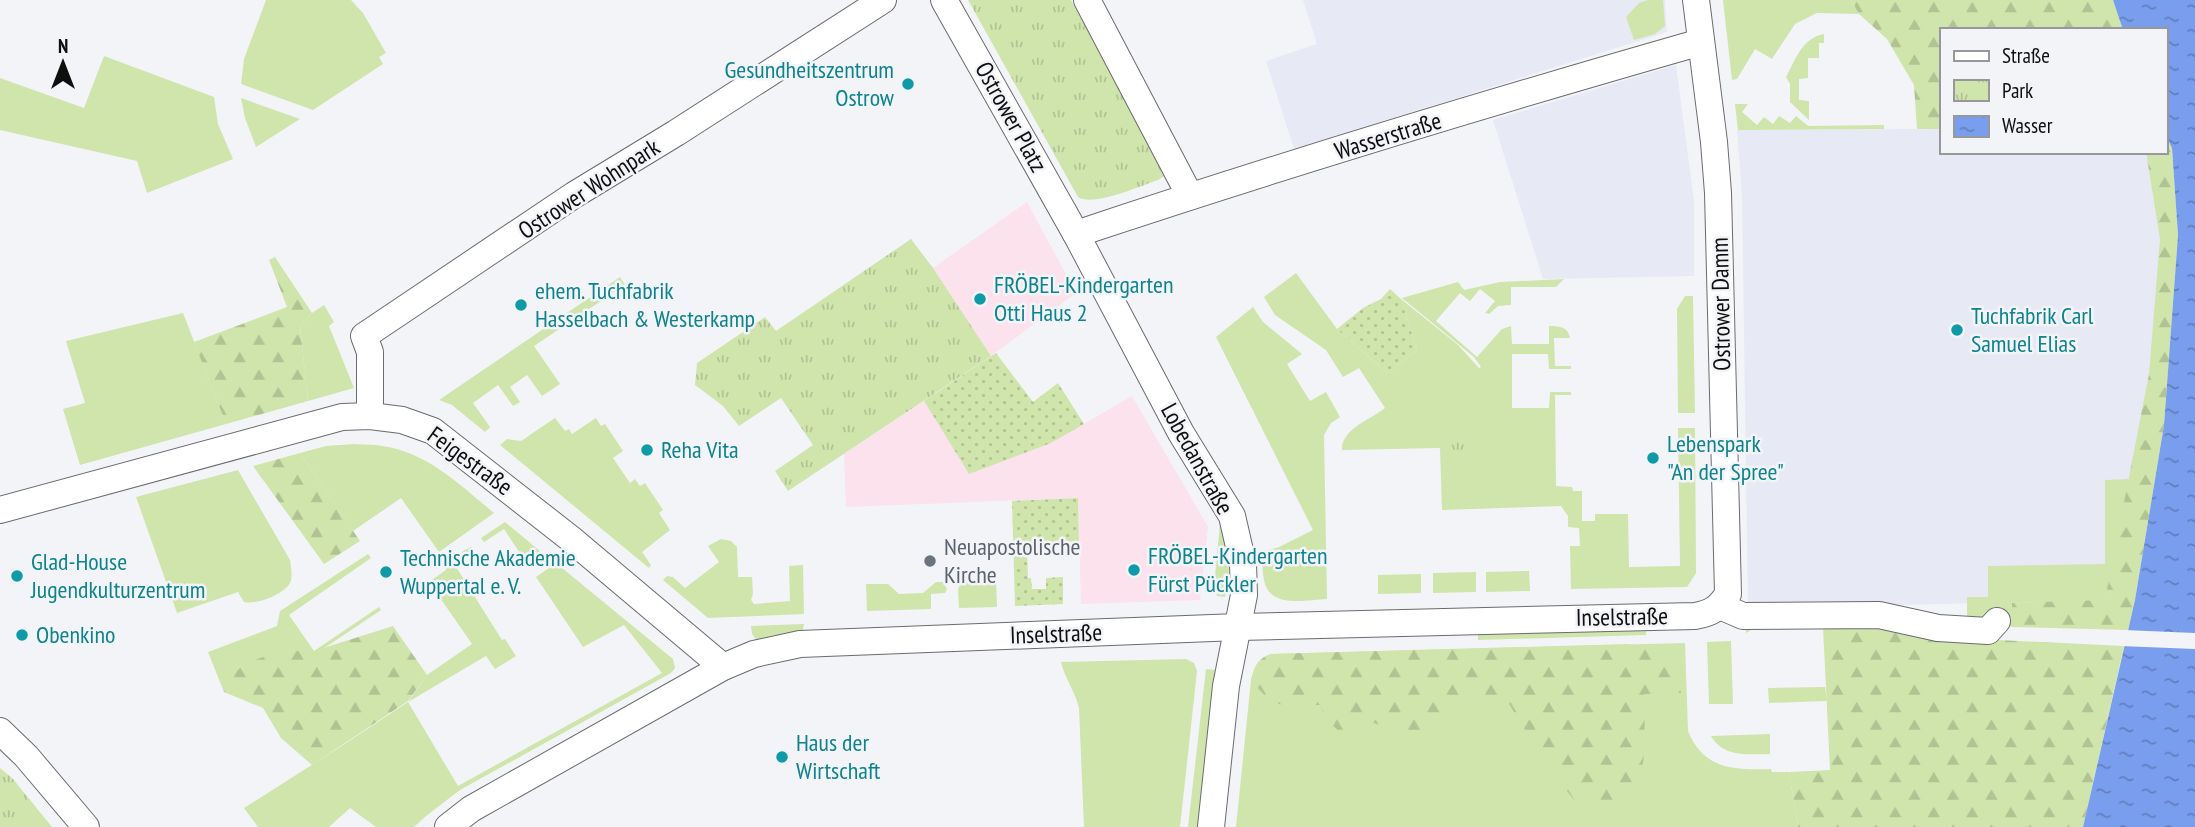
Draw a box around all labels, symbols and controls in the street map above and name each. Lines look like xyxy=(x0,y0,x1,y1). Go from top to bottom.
north arrow xyxy=(28,28,98,98)
legend xyxy=(1940,28,2167,154)
text: N xyxy=(58,34,68,58)
text: Straße xyxy=(2002,42,2050,69)
place label: Gesundheitszentrum Ostrow xyxy=(724,54,895,113)
street label: Ostrower Platz xyxy=(968,56,1054,177)
marker: Gesundheitszentrum Ostrow xyxy=(900,76,916,92)
text: Park xyxy=(2002,77,2033,104)
street label: Wasserstraße xyxy=(1331,105,1445,166)
text: Wasser xyxy=(2002,112,2053,139)
street label: Ostrower Wohnpark xyxy=(512,131,666,246)
street label: Ostrower Damm xyxy=(1704,237,1737,371)
place label: FRÖBEL-Kindergarten Otti Haus 2 xyxy=(994,269,1173,328)
place label: ehem. Tuchfabrik Hasselbach & Westerkamp xyxy=(535,275,755,334)
marker: FRÖBEL-Kindergarten Otti Haus 2 xyxy=(972,291,988,307)
marker: ehem. Tuchfabrik Hasselbach & Westerkamp xyxy=(513,297,529,313)
place label: Tuchfabrik Carl Samuel Elias xyxy=(1971,300,2094,359)
marker: Tuchfabrik Carl Samuel Elias xyxy=(1949,322,1965,338)
street label: Lobedanstraße xyxy=(1154,398,1241,520)
street label: Feigestraße xyxy=(422,419,519,502)
place label: Lebenspark "An der Spree" xyxy=(1667,428,1784,487)
place label: Reha Vita xyxy=(661,434,739,465)
marker: Reha Vita xyxy=(639,442,655,458)
marker: Lebenspark "An der Spree" xyxy=(1645,450,1661,466)
place label: Neuapostolische Kirche xyxy=(944,531,1080,590)
place label: FRÖBEL-Kindergarten Fürst Pückler xyxy=(1148,540,1327,599)
place label: Technische Akademie Wuppertal e. V. xyxy=(400,542,576,601)
place label: Glad-House Jugendkulturzentrum xyxy=(30,546,205,605)
marker: Neuapostolische Kirche xyxy=(922,553,938,569)
marker: FRÖBEL-Kindergarten Fürst Pückler xyxy=(1126,562,1142,578)
marker: Technische Akademie Wuppertal e. V. xyxy=(378,564,394,580)
marker: Glad-House Jugendkulturzentrum xyxy=(9,568,25,584)
street label: Inselstraße xyxy=(1576,600,1668,633)
street label: Inselstraße xyxy=(1009,616,1103,651)
place label: Obenkino xyxy=(36,619,115,650)
marker: Obenkino xyxy=(14,627,30,643)
place label: Haus der Wirtschaft xyxy=(796,727,881,786)
marker: Haus der Wirtschaft xyxy=(774,749,790,765)

